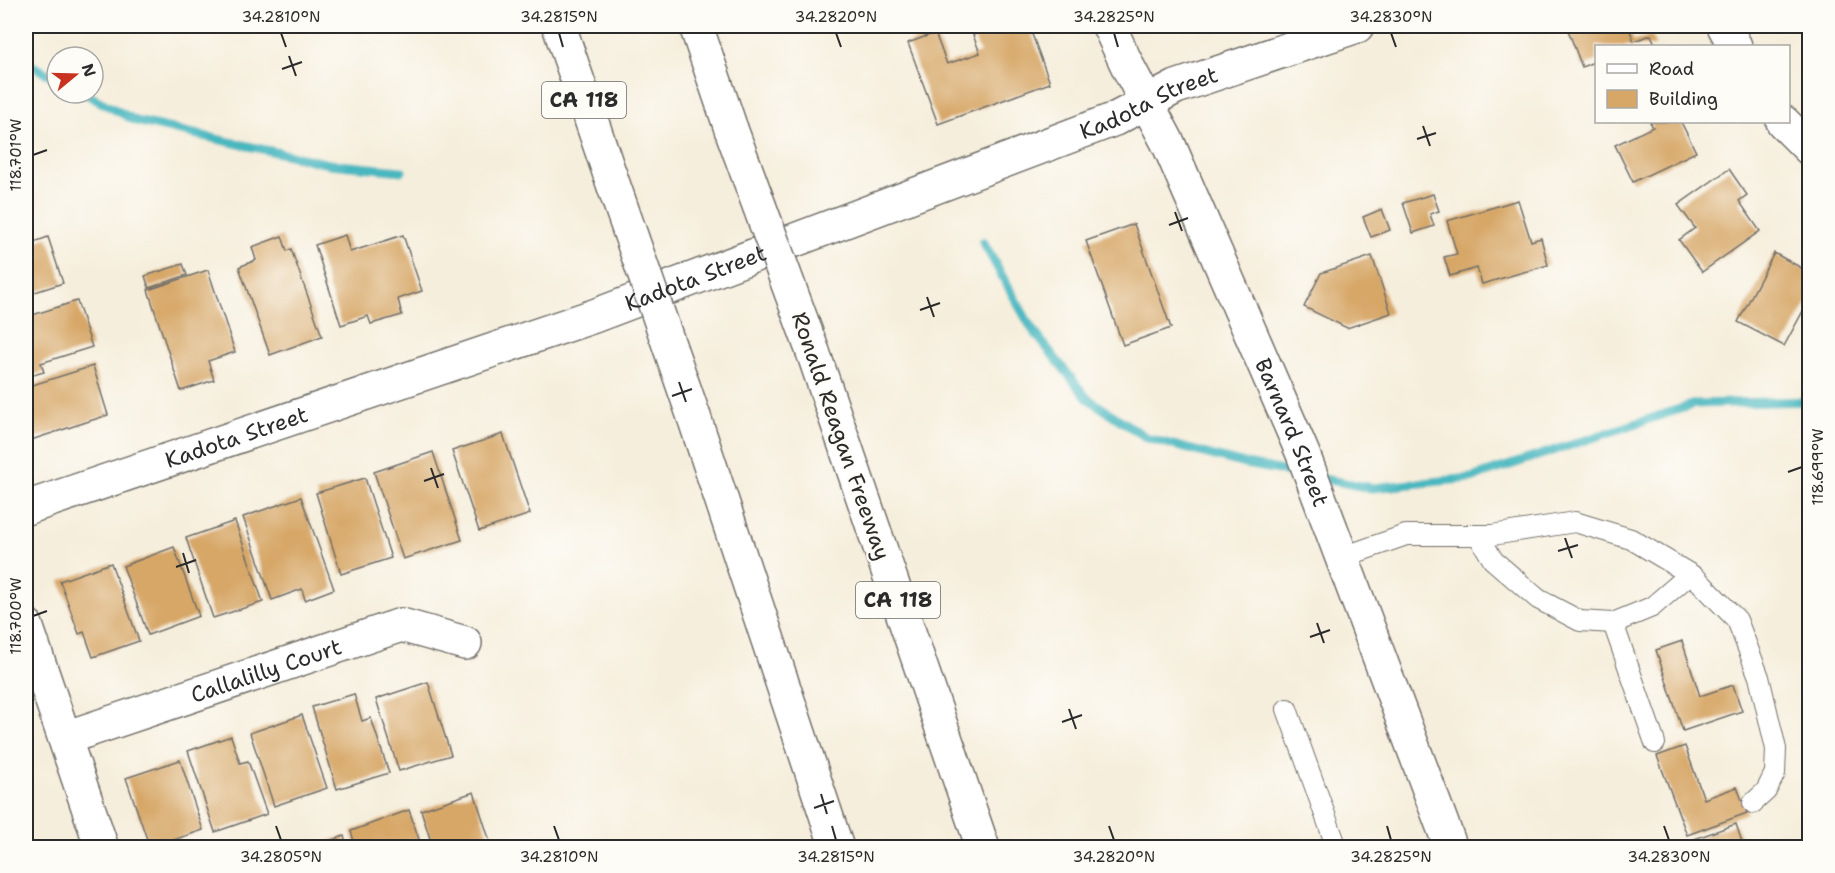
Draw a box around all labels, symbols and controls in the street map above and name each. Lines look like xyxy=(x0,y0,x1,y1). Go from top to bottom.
text: 34.2810°N xyxy=(242,7,320,27)
text: 34.2815°N xyxy=(520,7,598,27)
text: 34.2820°N xyxy=(795,7,877,27)
text: 34.2825°N xyxy=(1073,7,1155,27)
text: 34.2830°N xyxy=(1350,7,1432,27)
north arrow xyxy=(45,45,105,105)
legend xyxy=(1595,45,1790,123)
text: Road xyxy=(1649,57,1694,81)
street label: Kadota Street xyxy=(1075,60,1221,146)
text: N xyxy=(77,61,101,80)
road number: CA 118 xyxy=(542,82,626,118)
text: Building xyxy=(1649,87,1718,111)
text: 118.701°W xyxy=(6,119,26,191)
street label: Kadota Street xyxy=(621,238,770,318)
street label: Ronald Reagan Freeway xyxy=(785,308,897,564)
street label: Barnard Street xyxy=(1249,354,1336,511)
street label: Kadota Street xyxy=(161,399,312,475)
text: 118.699°W xyxy=(1808,428,1828,506)
text: 118.700°W xyxy=(6,577,26,655)
road number: CA 118 xyxy=(856,582,940,618)
street label: Callalilly Court xyxy=(187,632,345,709)
text: 34.2805°N xyxy=(240,847,322,867)
text: 34.2810°N xyxy=(520,847,598,867)
text: 34.2815°N xyxy=(797,847,875,867)
text: 34.2820°N xyxy=(1073,847,1155,867)
text: 34.2825°N xyxy=(1350,847,1432,867)
text: 34.2830°N xyxy=(1628,847,1710,867)

